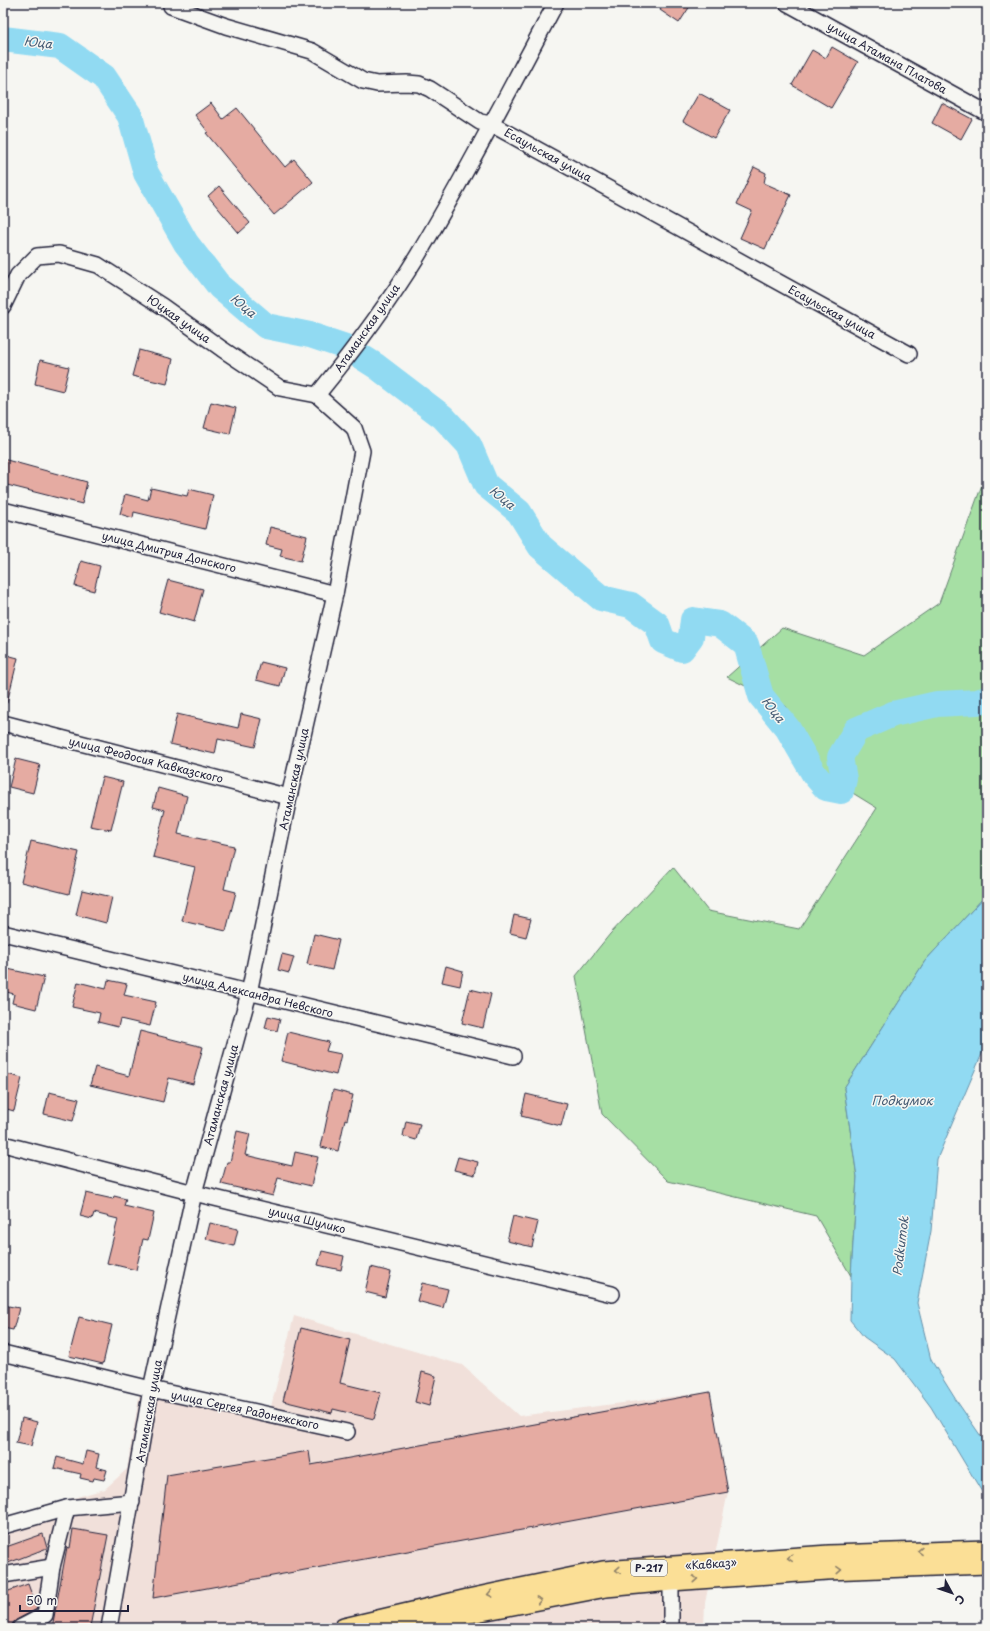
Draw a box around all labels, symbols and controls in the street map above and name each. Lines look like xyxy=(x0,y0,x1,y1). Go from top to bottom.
street label: улица Атамана Платова xyxy=(824,17,950,98)
water label: Юца xyxy=(23,31,54,53)
street label: Есаульская улица xyxy=(501,123,595,186)
street label: Атаманская улица xyxy=(330,280,403,375)
street label: Есаульская улица xyxy=(785,280,879,343)
water label: Юца xyxy=(227,289,261,322)
street label: Юцкая улица xyxy=(144,290,215,347)
water label: Юца xyxy=(486,481,520,514)
street label: улица Дмитрия Донского xyxy=(100,527,238,576)
water label: Юца xyxy=(758,693,790,727)
street label: Атаманская улица xyxy=(274,726,313,832)
street label: улица Феодосия Кавказского xyxy=(67,732,225,787)
street label: улица Александра Невского xyxy=(181,968,335,1021)
street label: Атаманская улица xyxy=(199,1042,242,1147)
water label: Подкумок xyxy=(871,1091,933,1109)
street label: улица Шулико xyxy=(267,1202,348,1237)
water label: Podkumok xyxy=(887,1215,913,1277)
street label: Атаманская улица xyxy=(131,1358,166,1464)
street label: улица Сергея Радонежского xyxy=(169,1385,321,1434)
one-way arrow xyxy=(917,1547,923,1555)
street label: «Кавказ» xyxy=(684,1553,737,1574)
one-way arrow xyxy=(787,1553,793,1562)
road number: Р-217 xyxy=(631,1560,667,1576)
one-way arrow xyxy=(836,1565,842,1574)
one-way arrow xyxy=(615,1566,621,1575)
north arrow xyxy=(932,1573,972,1613)
one-way arrow xyxy=(692,1575,698,1583)
scale bar xyxy=(20,1587,128,1613)
one-way arrow xyxy=(487,1590,494,1598)
text: 50 m xyxy=(26,1591,57,1609)
text: С xyxy=(951,1591,969,1608)
one-way arrow xyxy=(536,1596,542,1604)

